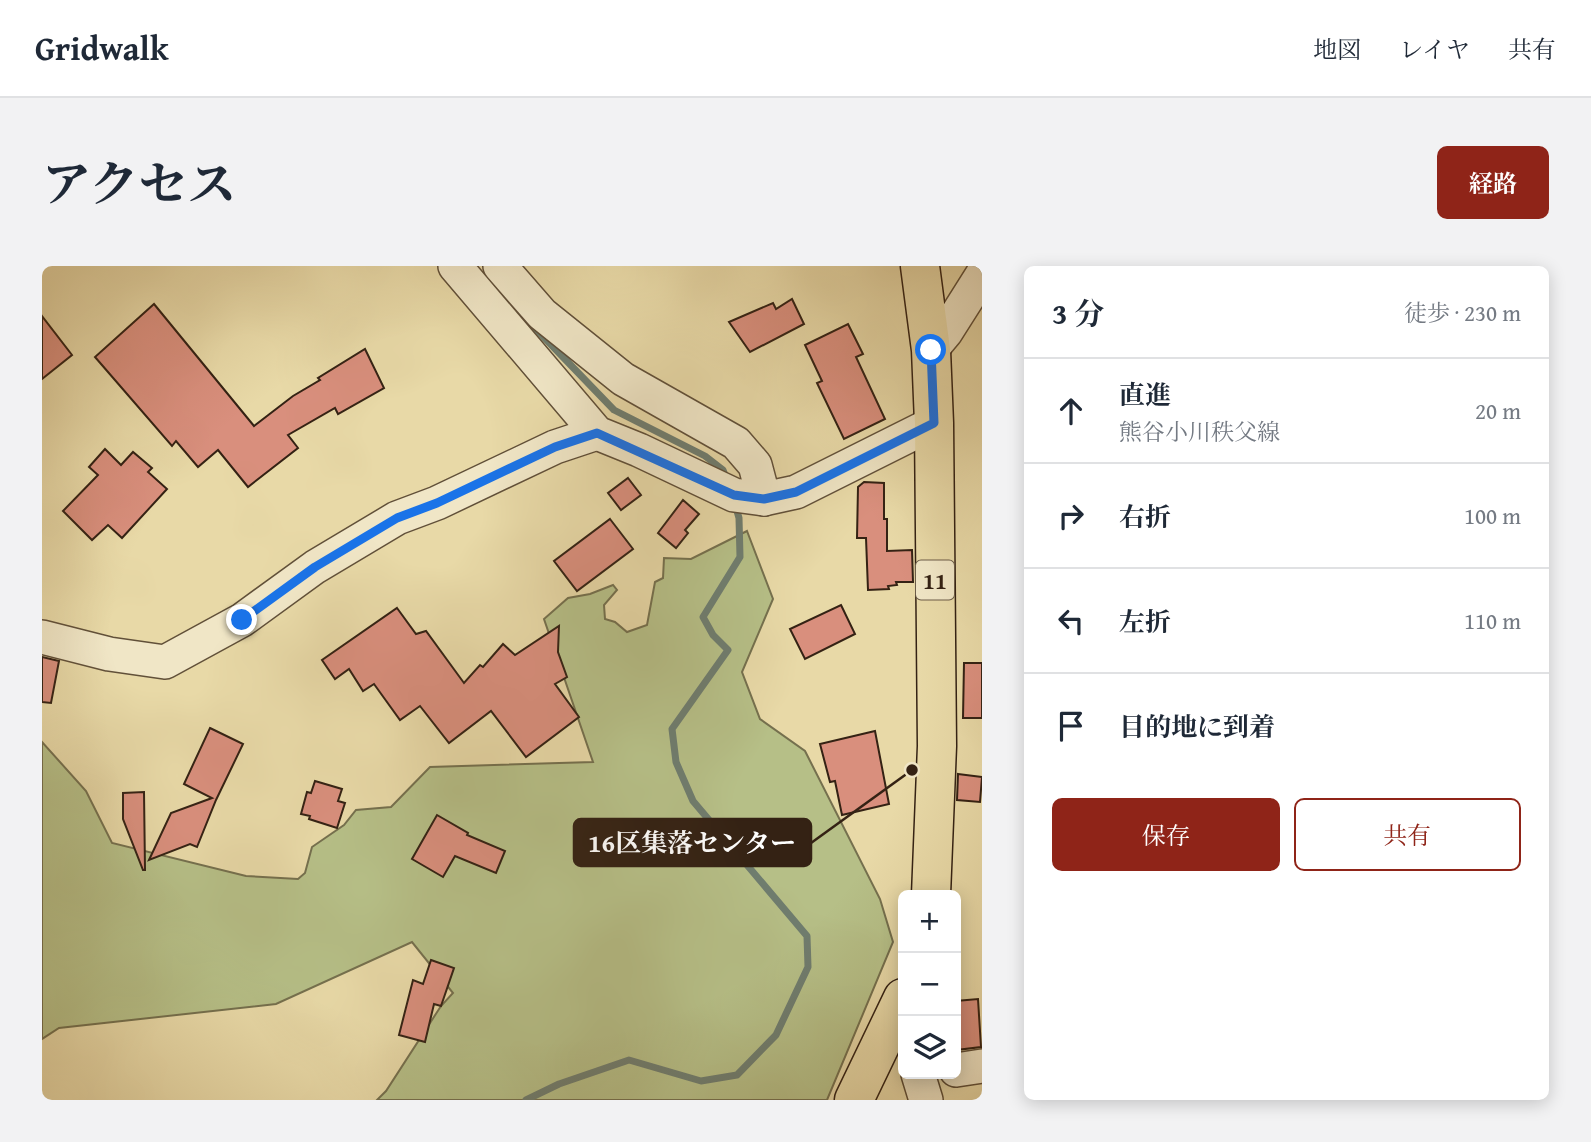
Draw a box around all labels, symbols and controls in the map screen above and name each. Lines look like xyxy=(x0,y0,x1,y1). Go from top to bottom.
text: Gridwalk xyxy=(35,24,169,72)
text: 地図 xyxy=(1313,32,1361,67)
text: レイヤ xyxy=(1399,32,1470,67)
text: 共有 xyxy=(1508,32,1556,67)
button: 経路 xyxy=(1437,146,1549,219)
text: アクセス xyxy=(42,147,237,219)
text: 3 分 xyxy=(1052,291,1104,335)
text: 徒歩 · 230 m xyxy=(1404,296,1521,329)
route start xyxy=(915,334,946,365)
text: 直進 xyxy=(1119,375,1171,414)
icon: ahead xyxy=(1052,392,1090,430)
text: 20 m xyxy=(1475,394,1521,427)
text: 熊谷小川秩父線 xyxy=(1119,415,1280,448)
icon: right xyxy=(1052,497,1090,535)
text: 右折 xyxy=(1119,497,1171,536)
text: 100 m xyxy=(1464,499,1521,532)
road number: 11 xyxy=(916,560,954,600)
icon: left xyxy=(1052,602,1090,640)
text: 左折 xyxy=(1119,602,1171,641)
route end xyxy=(226,604,257,635)
text: 110 m xyxy=(1464,604,1521,637)
icon: arrive xyxy=(1052,707,1090,745)
text: 目的地に到着 xyxy=(1119,707,1275,746)
button: 保存 xyxy=(1052,798,1280,871)
button: 共有 xyxy=(1294,798,1521,871)
callout: 16区集落センター xyxy=(574,819,811,866)
text: 16区集落センター xyxy=(588,823,796,862)
map controls xyxy=(898,890,961,1079)
button: + xyxy=(898,890,961,953)
button: − xyxy=(898,953,961,1016)
button: layers xyxy=(898,1016,961,1079)

